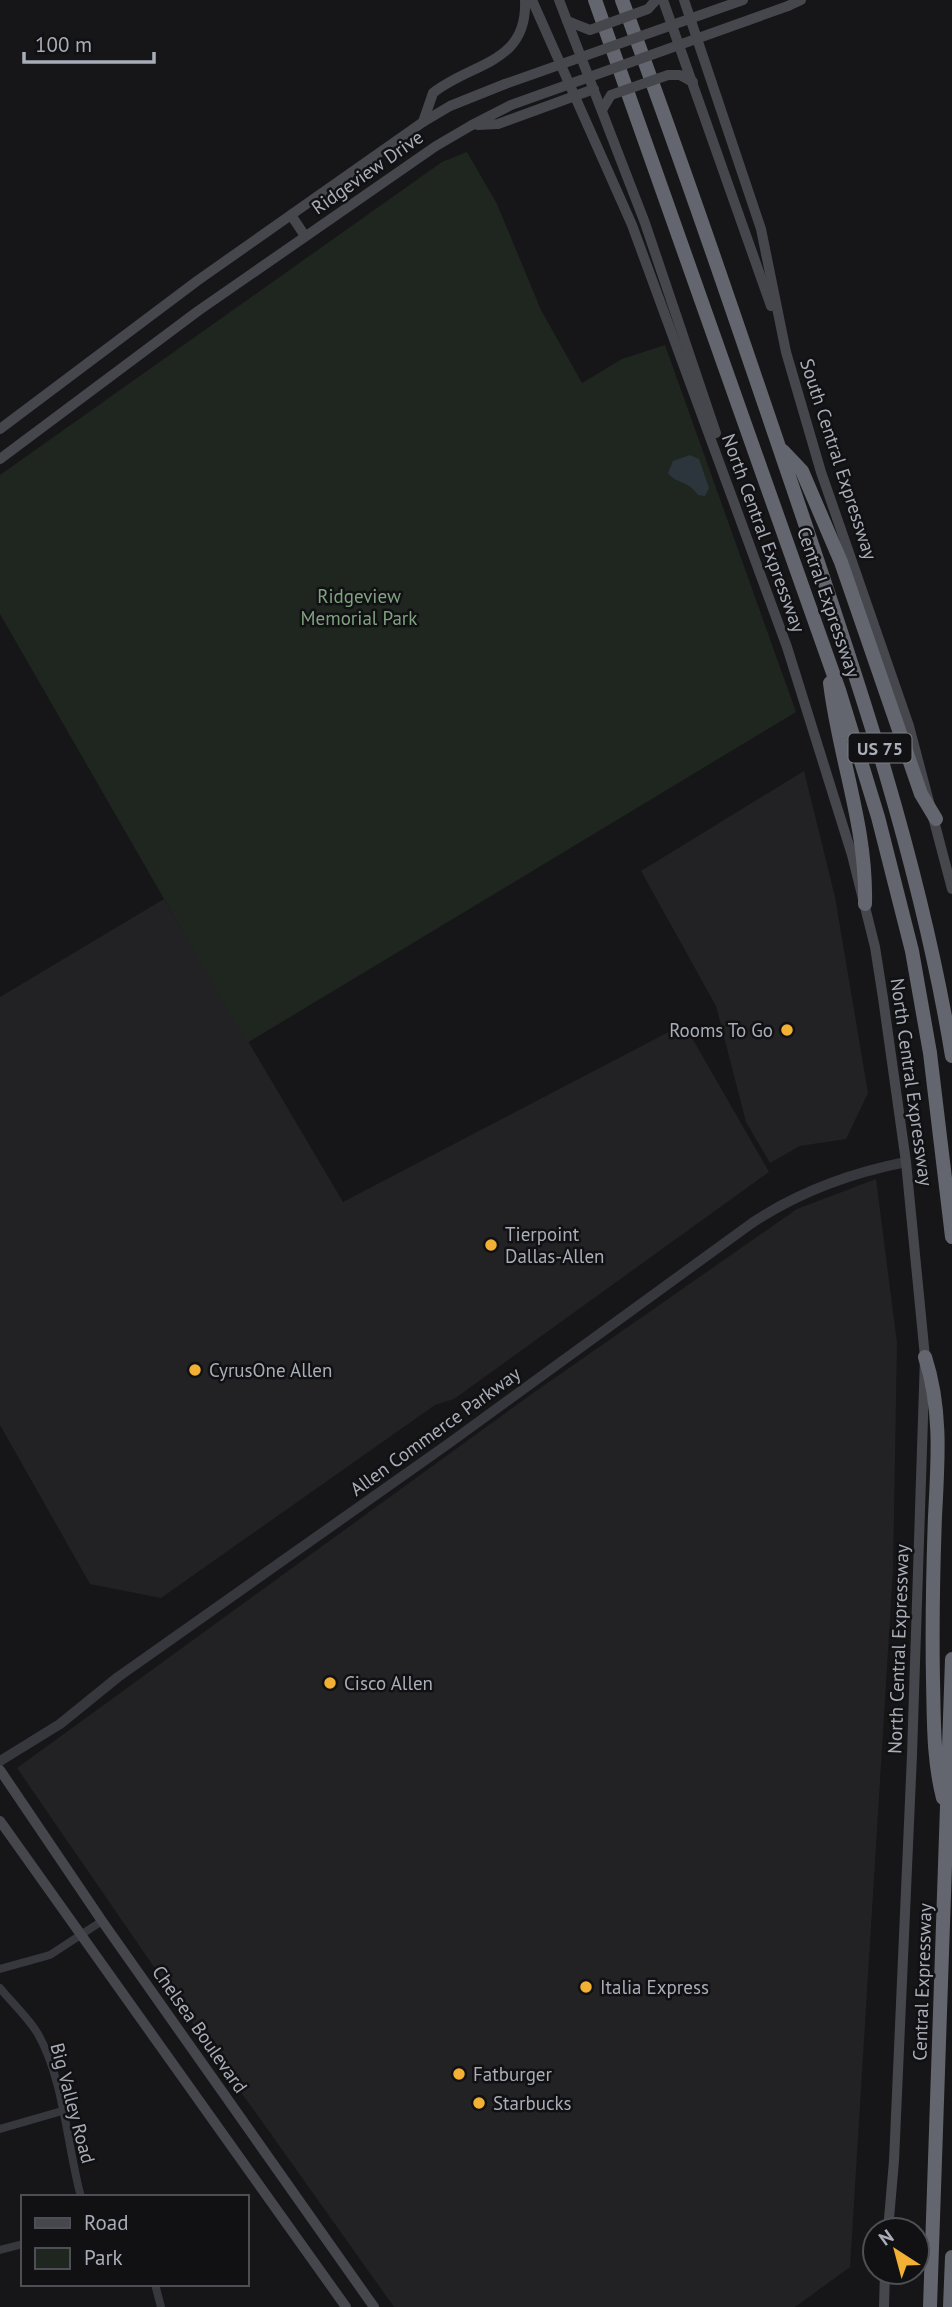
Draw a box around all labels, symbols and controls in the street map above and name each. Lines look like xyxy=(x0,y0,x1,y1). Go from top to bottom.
scale bar xyxy=(24,21,154,65)
text: 100 m xyxy=(35,31,92,58)
street label: Ridgeview Drive xyxy=(306,125,428,219)
street label: South Central Expressway xyxy=(795,355,883,563)
street label: North Central Expressway xyxy=(717,430,811,636)
street label: Central Expressway xyxy=(792,524,866,681)
park label: Ridgeview Memorial Park xyxy=(301,584,417,630)
road number: US 75 xyxy=(848,734,912,762)
street label: North Central Expressway xyxy=(886,977,938,1188)
place label: Rooms To Go xyxy=(669,1018,773,1042)
marker: Rooms To Go xyxy=(779,1022,795,1038)
place label: Tierpoint Dallas-Allen xyxy=(505,1222,604,1268)
marker: Tierpoint Dallas-Allen xyxy=(483,1237,499,1253)
place label: CyrusOne Allen xyxy=(209,1358,332,1382)
street label: Allen Commerce Parkway xyxy=(345,1361,525,1501)
marker: CyrusOne Allen xyxy=(187,1362,203,1378)
street label: North Central Expressway xyxy=(882,1544,914,1754)
place label: Cisco Allen xyxy=(344,1671,433,1695)
marker: Cisco Allen xyxy=(322,1675,338,1691)
street label: Central Expressway xyxy=(907,1903,937,2061)
street label: Chelsea Boulevard xyxy=(147,1961,253,2097)
place label: Italia Express xyxy=(600,1975,709,1999)
marker: Italia Express xyxy=(578,1979,594,1995)
street label: Big Valley Road xyxy=(45,2040,101,2166)
place label: Fatburger xyxy=(473,2062,553,2086)
marker: Fatburger xyxy=(451,2066,467,2082)
place label: Starbucks xyxy=(493,2091,572,2115)
marker: Starbucks xyxy=(471,2095,487,2111)
legend xyxy=(21,2195,248,2286)
text: Road xyxy=(84,2209,128,2236)
north arrow xyxy=(861,2216,931,2286)
text: N xyxy=(874,2224,898,2251)
text: Park xyxy=(84,2244,123,2271)

